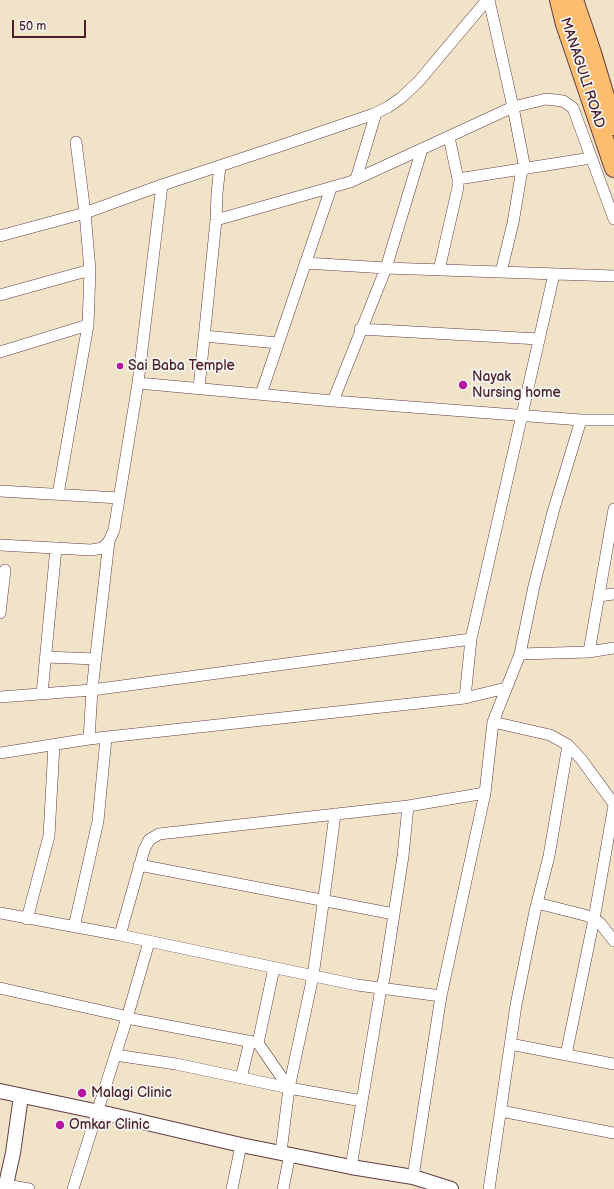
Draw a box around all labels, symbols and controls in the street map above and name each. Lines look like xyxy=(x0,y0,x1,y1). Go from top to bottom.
scale bar xyxy=(14,12,88,38)
street label: MANAGULI ROAD xyxy=(556,16,608,130)
text: 50 m xyxy=(19,19,46,34)
place label: Sai Baba Temple xyxy=(128,358,235,374)
marker: Sai Baba Temple xyxy=(115,361,125,371)
place label: Nayak Nursing home xyxy=(472,369,561,402)
marker: Nayak Nursing home xyxy=(457,379,469,391)
place label: Malagi Clinic xyxy=(91,1085,172,1101)
marker: Malagi Clinic xyxy=(76,1087,88,1099)
place label: Omkar Clinic xyxy=(69,1117,150,1133)
marker: Omkar Clinic xyxy=(54,1119,66,1131)

